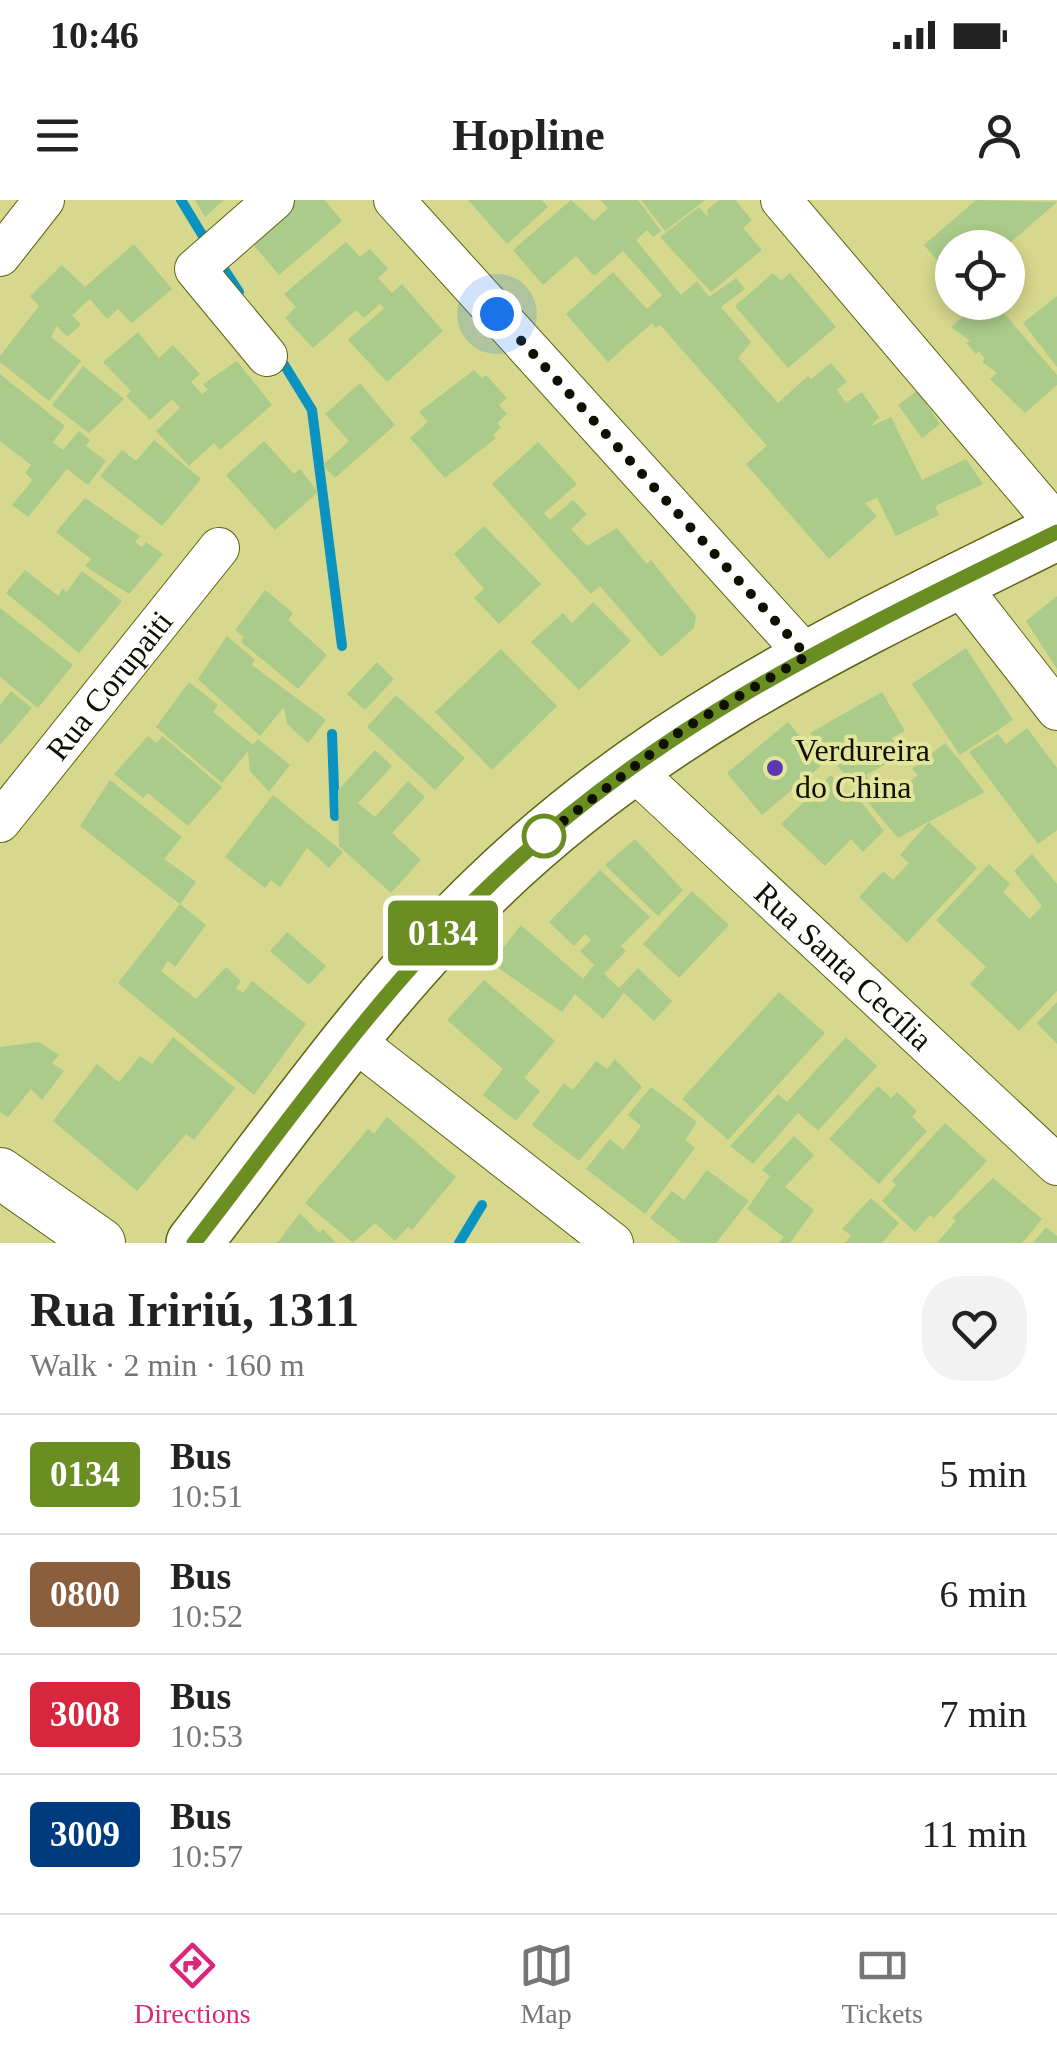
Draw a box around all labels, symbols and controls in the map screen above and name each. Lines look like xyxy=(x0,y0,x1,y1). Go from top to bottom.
text: 10:46 xyxy=(50,14,139,56)
icon: menu xyxy=(30,108,85,163)
icon: person xyxy=(972,108,1027,163)
text: Hopline xyxy=(452,110,605,160)
map controls xyxy=(935,230,1025,320)
button: locate xyxy=(935,230,1025,320)
your location xyxy=(472,289,522,339)
street label: Rua Corupaiti xyxy=(39,604,180,767)
place label: Verdureira do China xyxy=(795,732,930,805)
marker: Verdureira do China xyxy=(764,757,786,779)
unlabelled marker xyxy=(523,815,565,857)
street label: Rua Santa Cecília xyxy=(747,875,940,1057)
line badge: 0134 xyxy=(373,900,513,966)
text: 0134 xyxy=(408,914,478,953)
button: heart xyxy=(922,1276,1027,1381)
text: Rua Iririú, 1311 xyxy=(30,1283,359,1336)
text: Walk · 2 min · 160 m xyxy=(30,1347,305,1383)
text: Bus xyxy=(170,1435,231,1477)
text: 5 min xyxy=(939,1453,1027,1495)
text: 0134 xyxy=(50,1455,120,1494)
text: 10:51 xyxy=(170,1478,243,1514)
text: Bus xyxy=(170,1555,231,1597)
text: 6 min xyxy=(939,1573,1027,1615)
text: 0800 xyxy=(50,1575,120,1614)
text: 10:52 xyxy=(170,1598,243,1634)
text: Bus xyxy=(170,1675,231,1717)
text: 7 min xyxy=(939,1693,1027,1735)
text: 3008 xyxy=(50,1695,120,1734)
text: 10:53 xyxy=(170,1718,243,1754)
text: Bus xyxy=(170,1795,231,1837)
text: 11 min xyxy=(922,1813,1027,1855)
text: 3009 xyxy=(50,1815,120,1854)
text: 10:57 xyxy=(170,1838,243,1874)
tab: Directions xyxy=(134,1938,251,2030)
tab: Map xyxy=(519,1938,574,2030)
tab: Tickets xyxy=(842,1938,923,2030)

